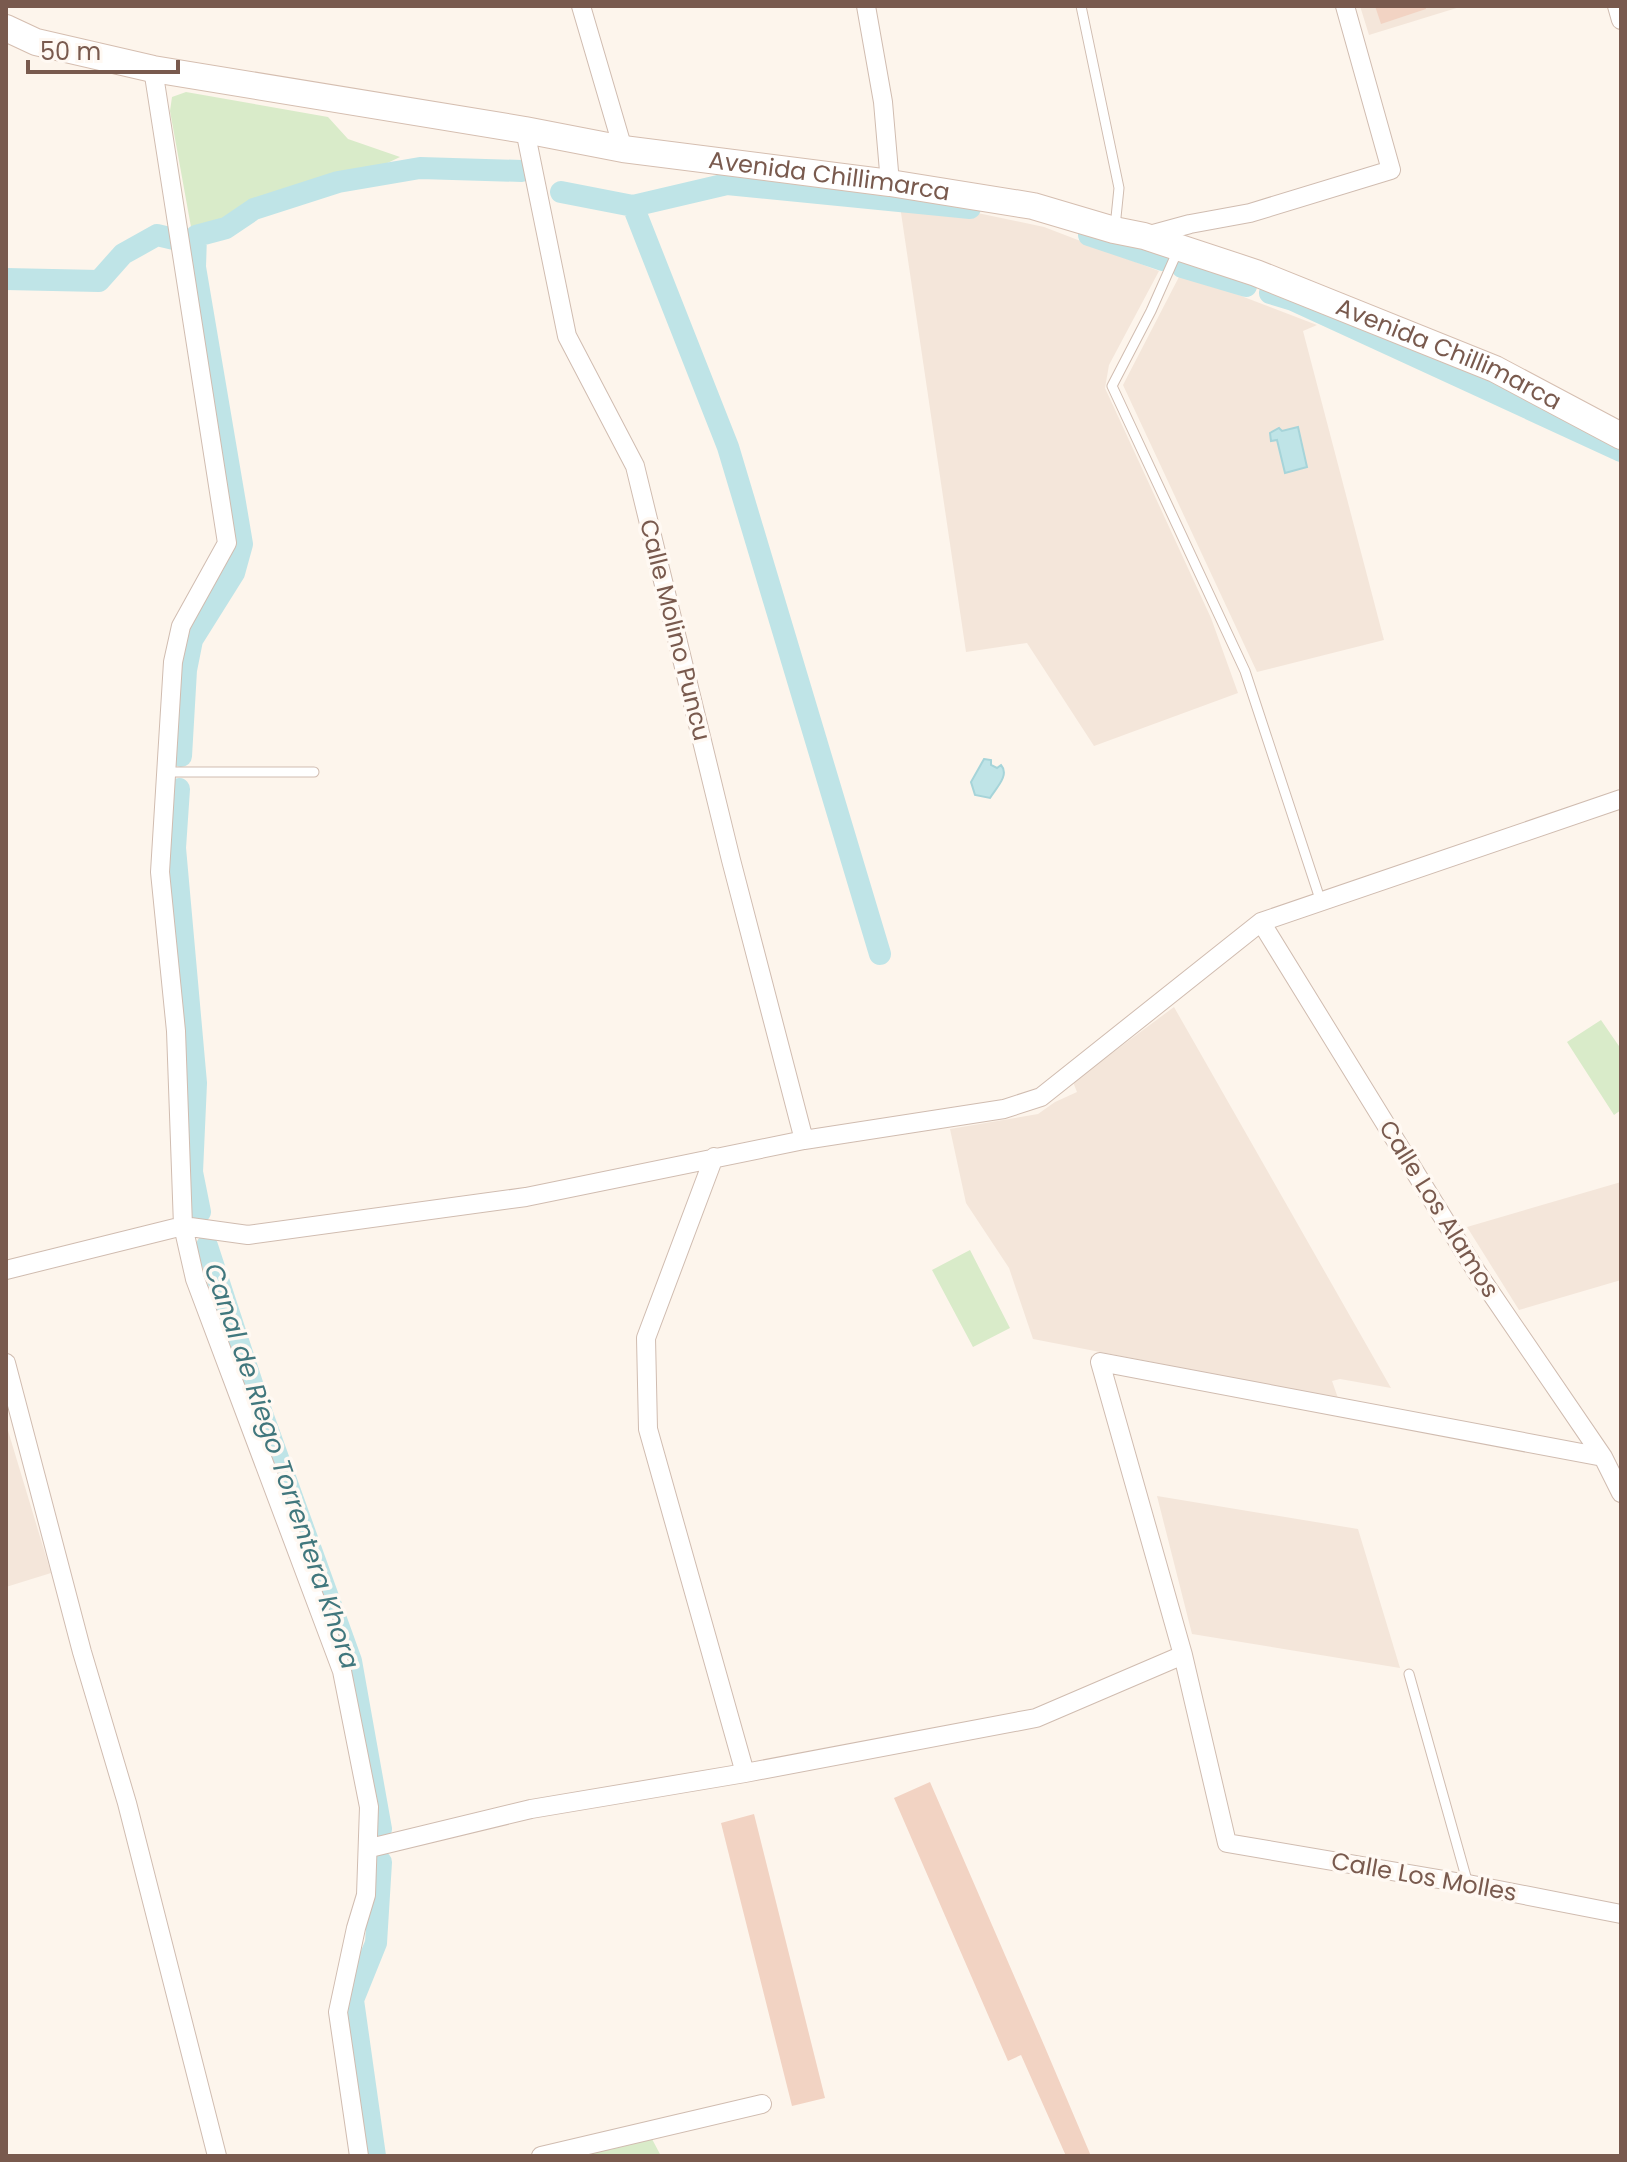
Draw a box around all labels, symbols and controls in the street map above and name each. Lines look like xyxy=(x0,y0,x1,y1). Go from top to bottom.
scale bar xyxy=(28,24,178,74)
text: 50 m xyxy=(40,35,101,68)
street label: Avenida Chillimarca xyxy=(707,143,952,208)
street label: Avenida Chillimarca xyxy=(1331,290,1567,417)
street label: Calle Molino Puncu xyxy=(632,516,719,744)
street label: Calle Los Alamos xyxy=(1372,1114,1507,1304)
water label: Canal de Riego Torrentera Khora xyxy=(195,1258,369,1674)
street label: Calle Los Molles xyxy=(1329,1844,1519,1909)

